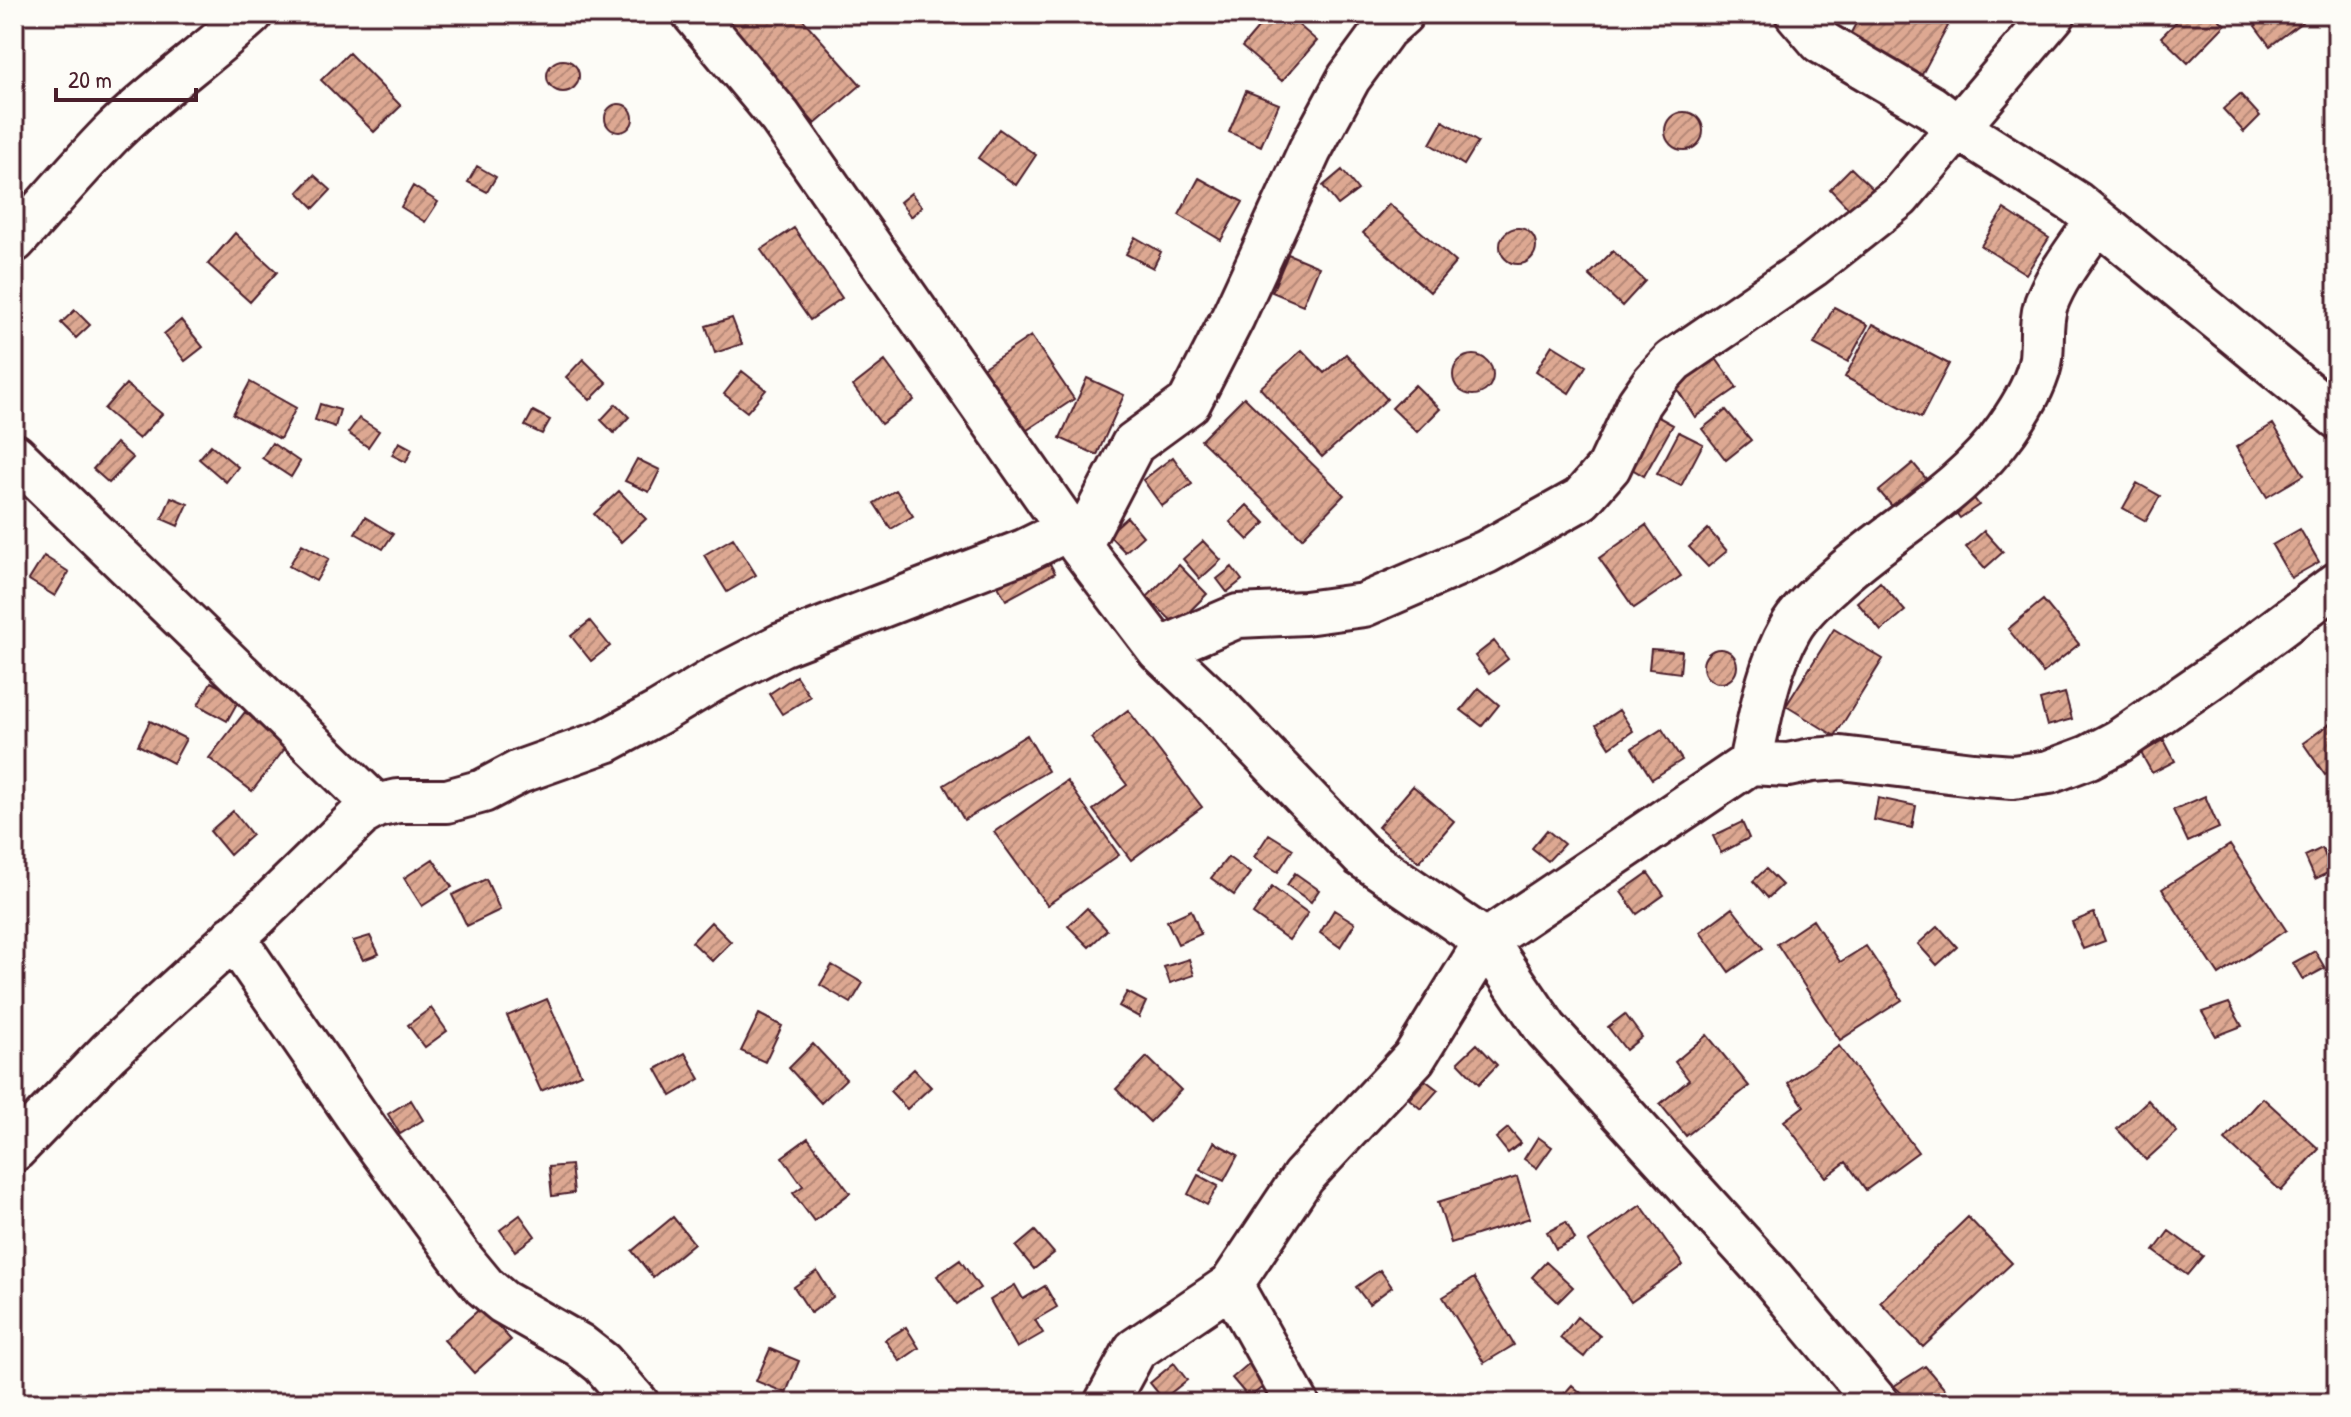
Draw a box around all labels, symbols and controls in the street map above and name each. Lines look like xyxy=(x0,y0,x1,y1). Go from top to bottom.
scale bar xyxy=(56,52,196,102)
text: 20 m xyxy=(68,63,112,95)

